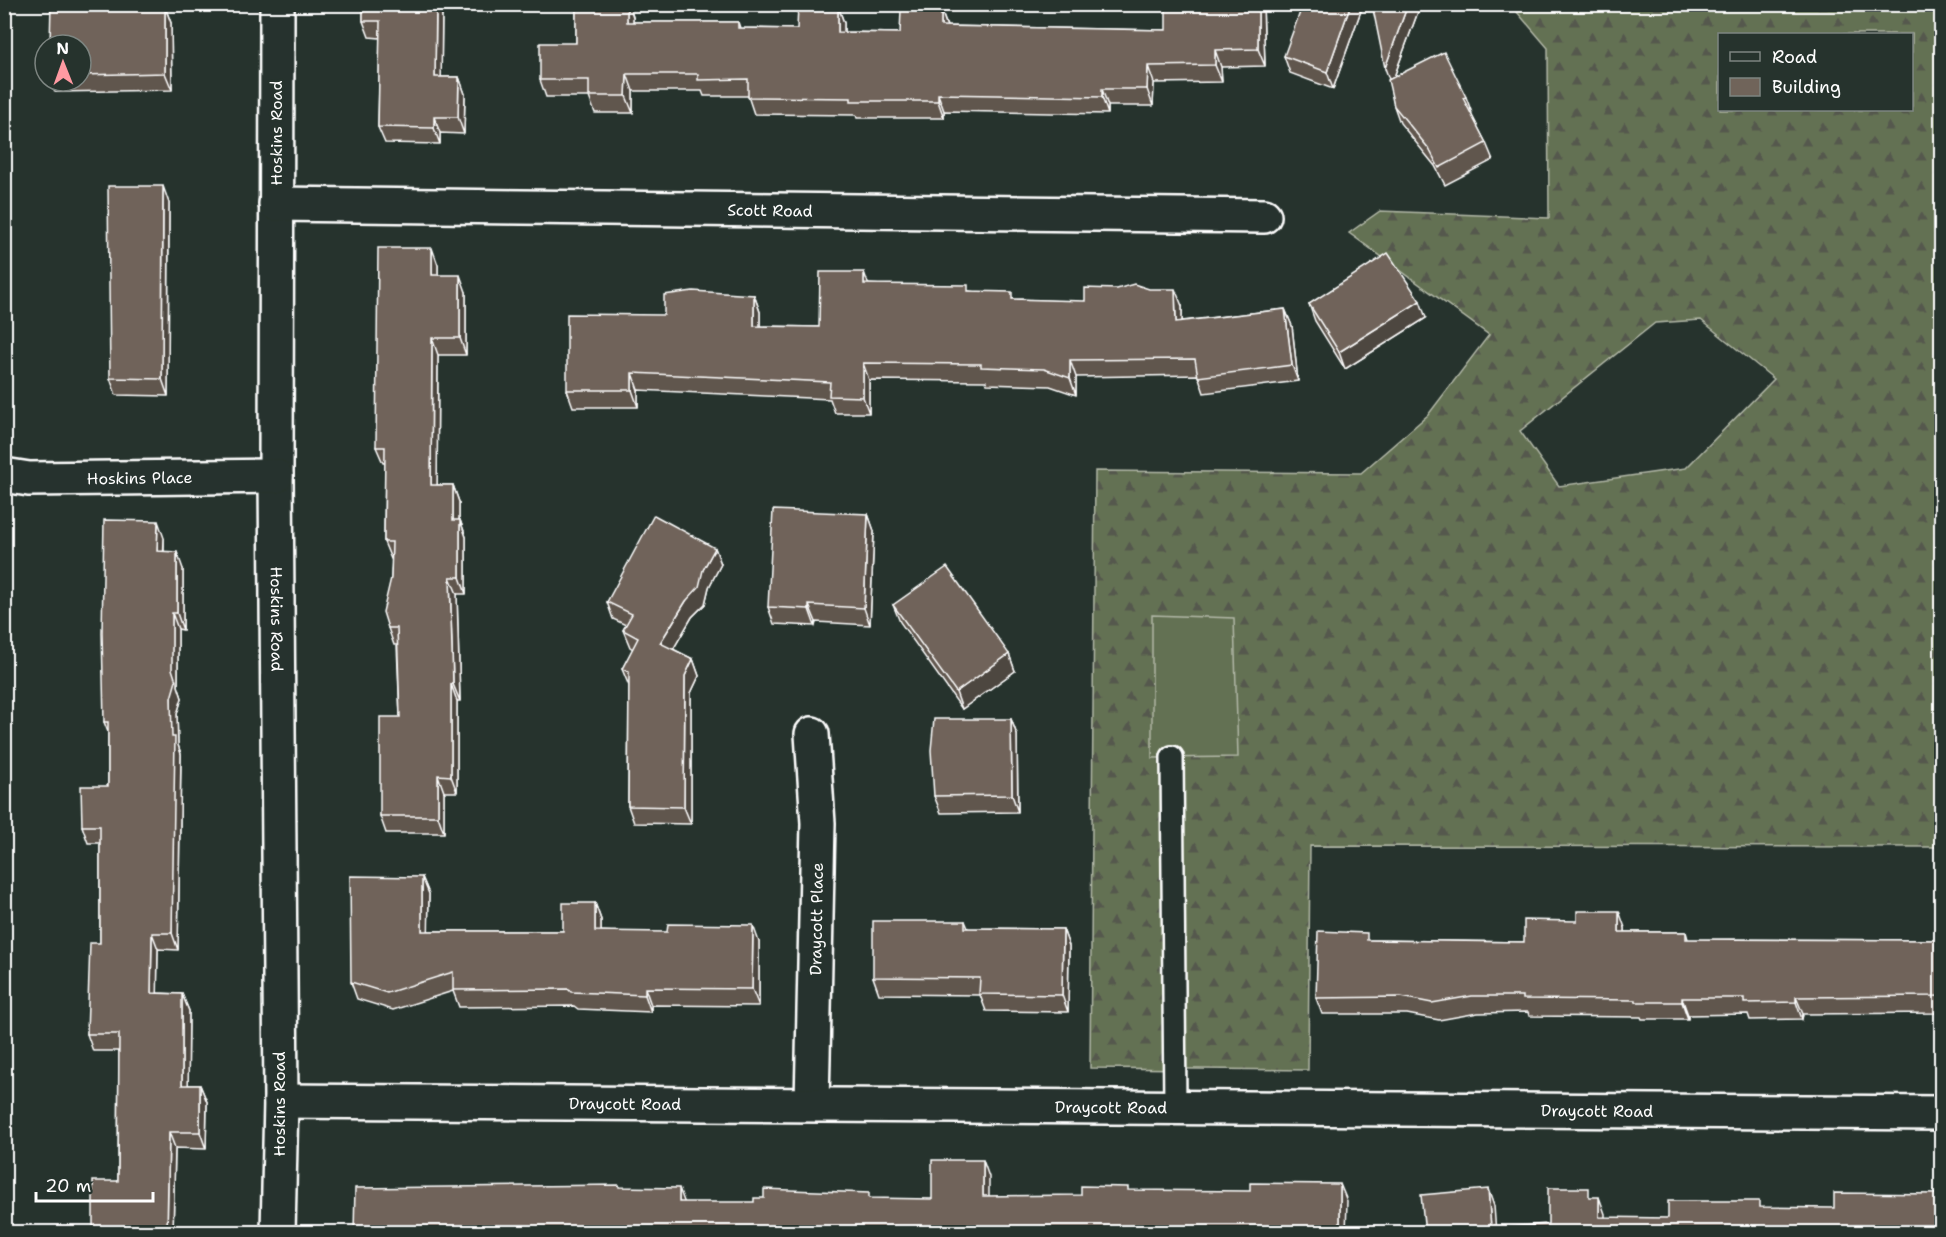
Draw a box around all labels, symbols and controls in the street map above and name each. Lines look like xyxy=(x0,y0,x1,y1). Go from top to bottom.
north arrow xyxy=(33,33,93,93)
legend xyxy=(1718,33,1913,111)
text: N xyxy=(56,38,69,59)
text: Road xyxy=(1772,45,1817,69)
text: Building xyxy=(1772,75,1841,99)
street label: Hoskins Road xyxy=(266,80,287,186)
street label: Scott Road xyxy=(727,199,813,222)
street label: Hoskins Place xyxy=(87,467,193,489)
street label: Hoskins Road xyxy=(266,566,288,672)
street label: Draycott Place xyxy=(805,862,828,976)
street label: Hoskins Road xyxy=(269,1051,290,1157)
street label: Draycott Road xyxy=(569,1093,681,1115)
street label: Draycott Road xyxy=(1055,1097,1167,1118)
street label: Draycott Road xyxy=(1541,1100,1653,1122)
scale bar xyxy=(36,1165,153,1203)
text: 20 m xyxy=(45,1174,91,1198)

